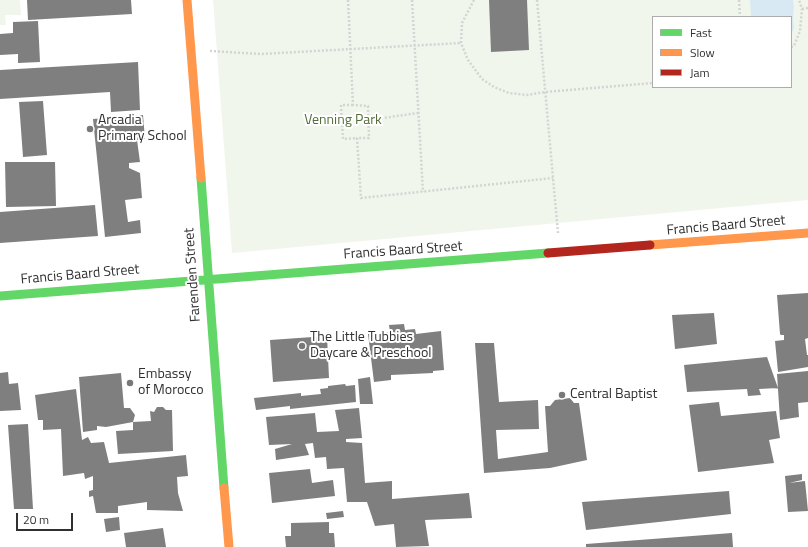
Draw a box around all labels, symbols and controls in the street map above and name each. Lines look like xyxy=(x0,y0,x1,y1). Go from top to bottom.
legend xyxy=(652,16,792,88)
text: Fast xyxy=(690,23,712,42)
text: Slow xyxy=(690,43,715,62)
text: Jam xyxy=(690,63,710,82)
place label: Arcadia Primary School xyxy=(98,113,187,146)
park label: Venning Park xyxy=(304,113,382,129)
marker: Arcadia Primary School xyxy=(85,124,95,134)
street label: Francis Baard Street xyxy=(666,212,786,240)
street label: Farenden Street xyxy=(181,227,205,323)
street label: Francis Baard Street xyxy=(343,238,463,264)
street label: Francis Baard Street xyxy=(20,261,140,289)
place label: The Little Tubbies Daycare & Preschool xyxy=(310,330,432,362)
marker: The Little Tubbies Daycare & Preschool xyxy=(297,341,307,351)
place label: Embassy of Morocco xyxy=(138,367,204,400)
marker: Embassy of Morocco xyxy=(125,378,135,388)
place label: Central Baptist xyxy=(570,387,657,403)
marker: Central Baptist xyxy=(557,390,567,400)
scale bar xyxy=(18,505,75,531)
text: 20 m xyxy=(23,510,49,529)

